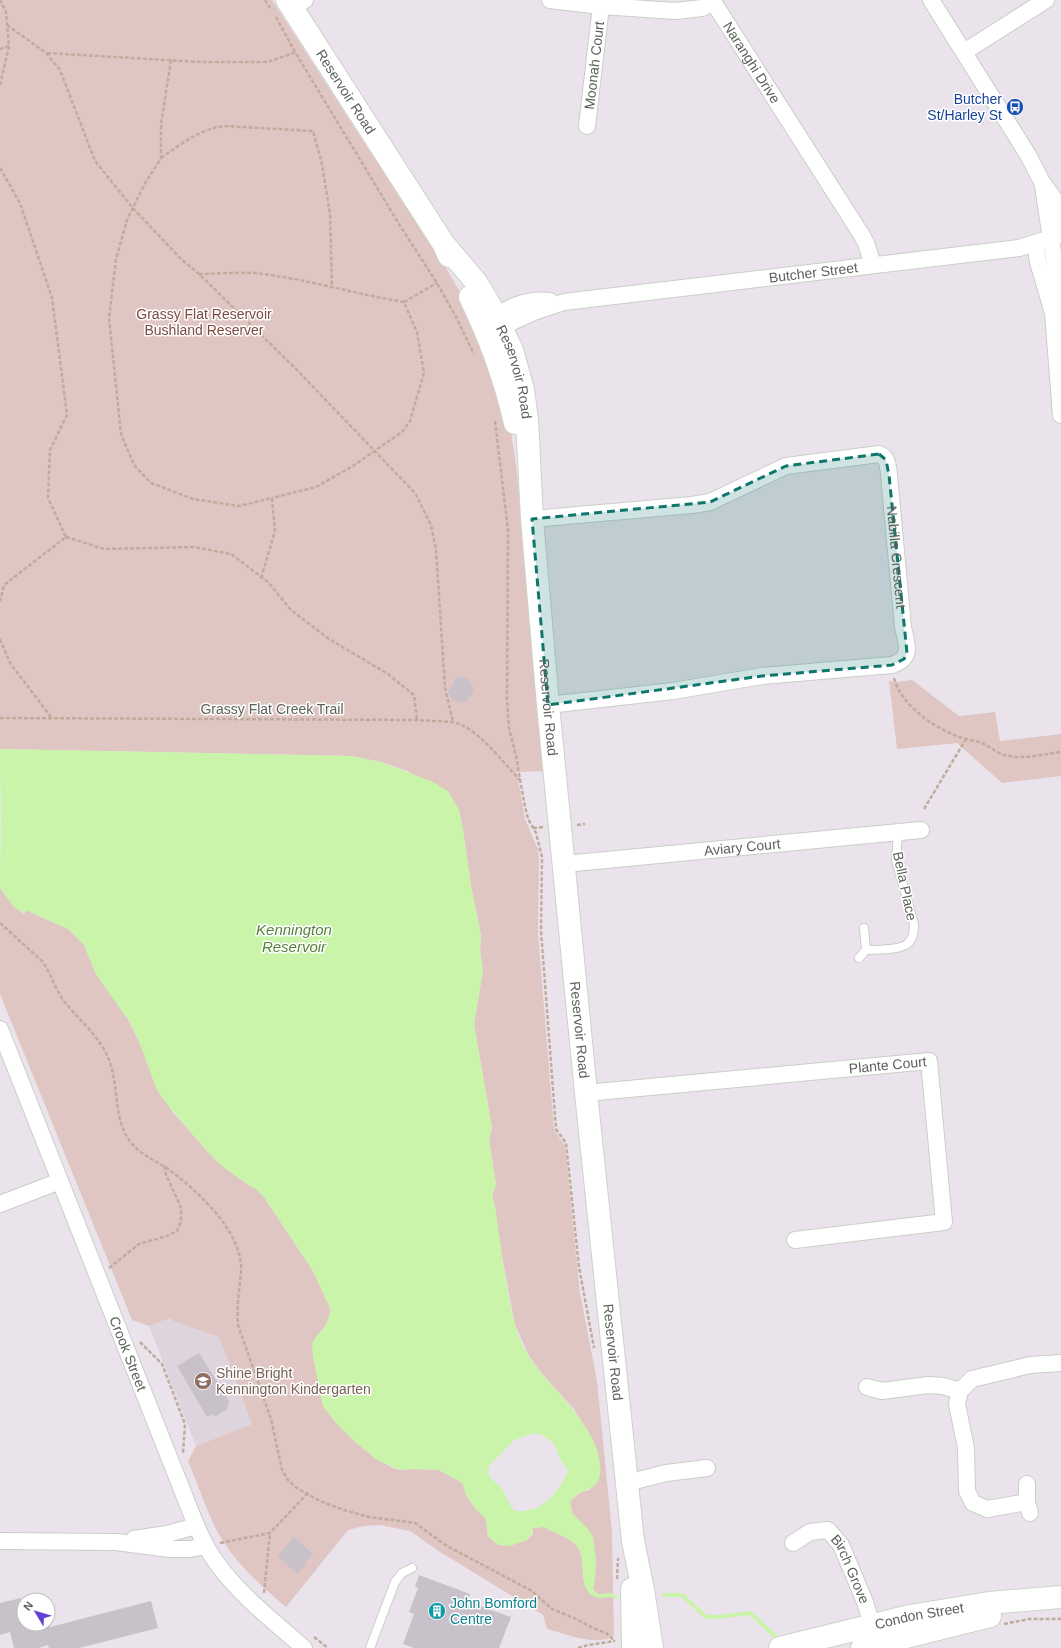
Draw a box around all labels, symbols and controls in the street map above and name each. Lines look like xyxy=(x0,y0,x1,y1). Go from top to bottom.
street label: Naranghi Drive xyxy=(720,19,784,106)
street label: Moonah Court xyxy=(581,20,607,110)
street label: Reservoir Road xyxy=(313,46,379,137)
place label: Butcher St/Harley St xyxy=(927,91,1002,123)
bus stop icon: Butcher St/Harley St xyxy=(1005,97,1025,117)
street label: Butcher Street xyxy=(768,259,859,286)
park label: Grassy Flat Reservoir Bushland Reserver xyxy=(136,306,272,338)
street label: Reservoir Road xyxy=(493,322,535,420)
street label: Nabilla Crescent xyxy=(884,505,909,609)
street label: Reservoir Road xyxy=(536,658,561,757)
street label: Grassy Flat Creek Trail xyxy=(200,701,344,717)
street label: Aviary Court xyxy=(703,835,781,859)
street label: Bella Place xyxy=(890,850,920,922)
water label: Kennington Reservoir xyxy=(256,921,332,955)
street label: Reservoir Road xyxy=(567,981,593,1079)
street label: Plante Court xyxy=(848,1053,927,1076)
street label: Reservoir Road xyxy=(600,1303,626,1401)
street label: Crook Street xyxy=(106,1314,150,1393)
place label: Shine Bright Kennington Kindergarten xyxy=(216,1365,371,1397)
school or university icon: Shine Bright Kennington Kindergarten xyxy=(193,1371,213,1391)
street label: Birch Grove xyxy=(828,1531,873,1606)
north arrow xyxy=(16,1592,56,1632)
place label: John Bomford Centre xyxy=(450,1595,537,1627)
text: N xyxy=(21,1599,35,1613)
street label: Condon Street xyxy=(873,1599,965,1632)
building icon: John Bomford Centre xyxy=(427,1601,447,1621)

